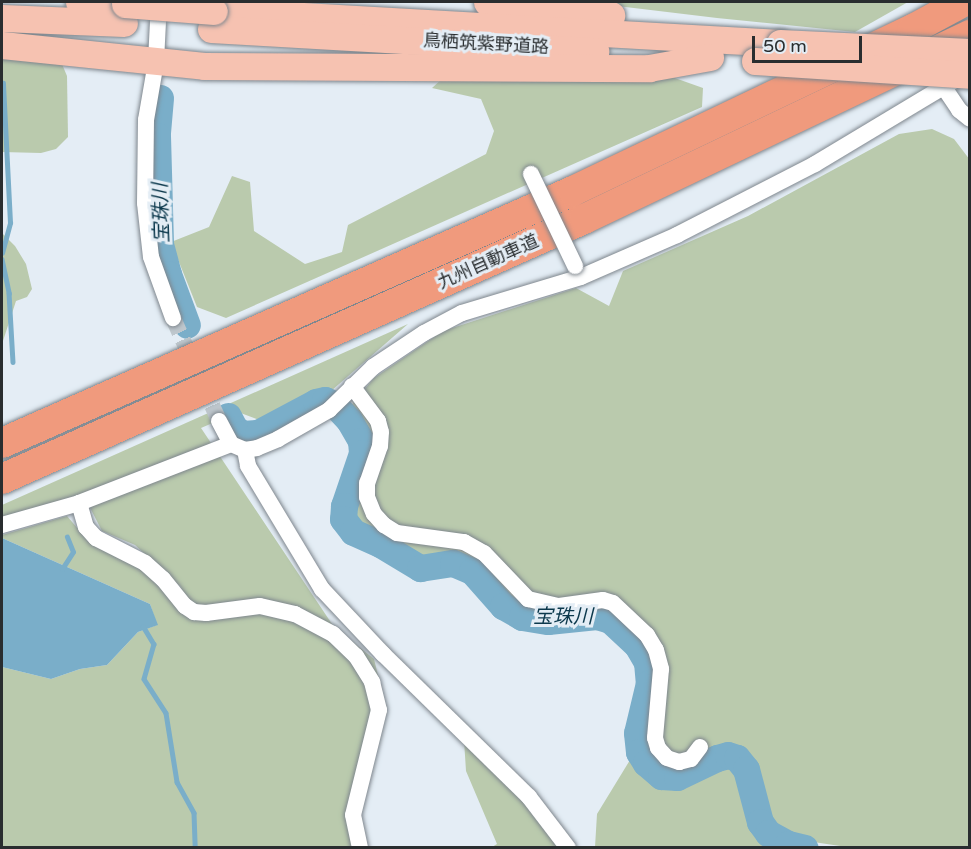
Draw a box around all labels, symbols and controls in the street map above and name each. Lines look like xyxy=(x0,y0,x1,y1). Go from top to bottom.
scale bar xyxy=(755,24,864,62)
street label: 鳥栖筑紫野道路 xyxy=(423,30,549,58)
text: 50 m xyxy=(763,35,807,57)
water label: 宝珠川 xyxy=(149,183,175,243)
street label: 九州自動車道 xyxy=(434,230,542,294)
water label: 宝珠川 xyxy=(533,605,593,629)

